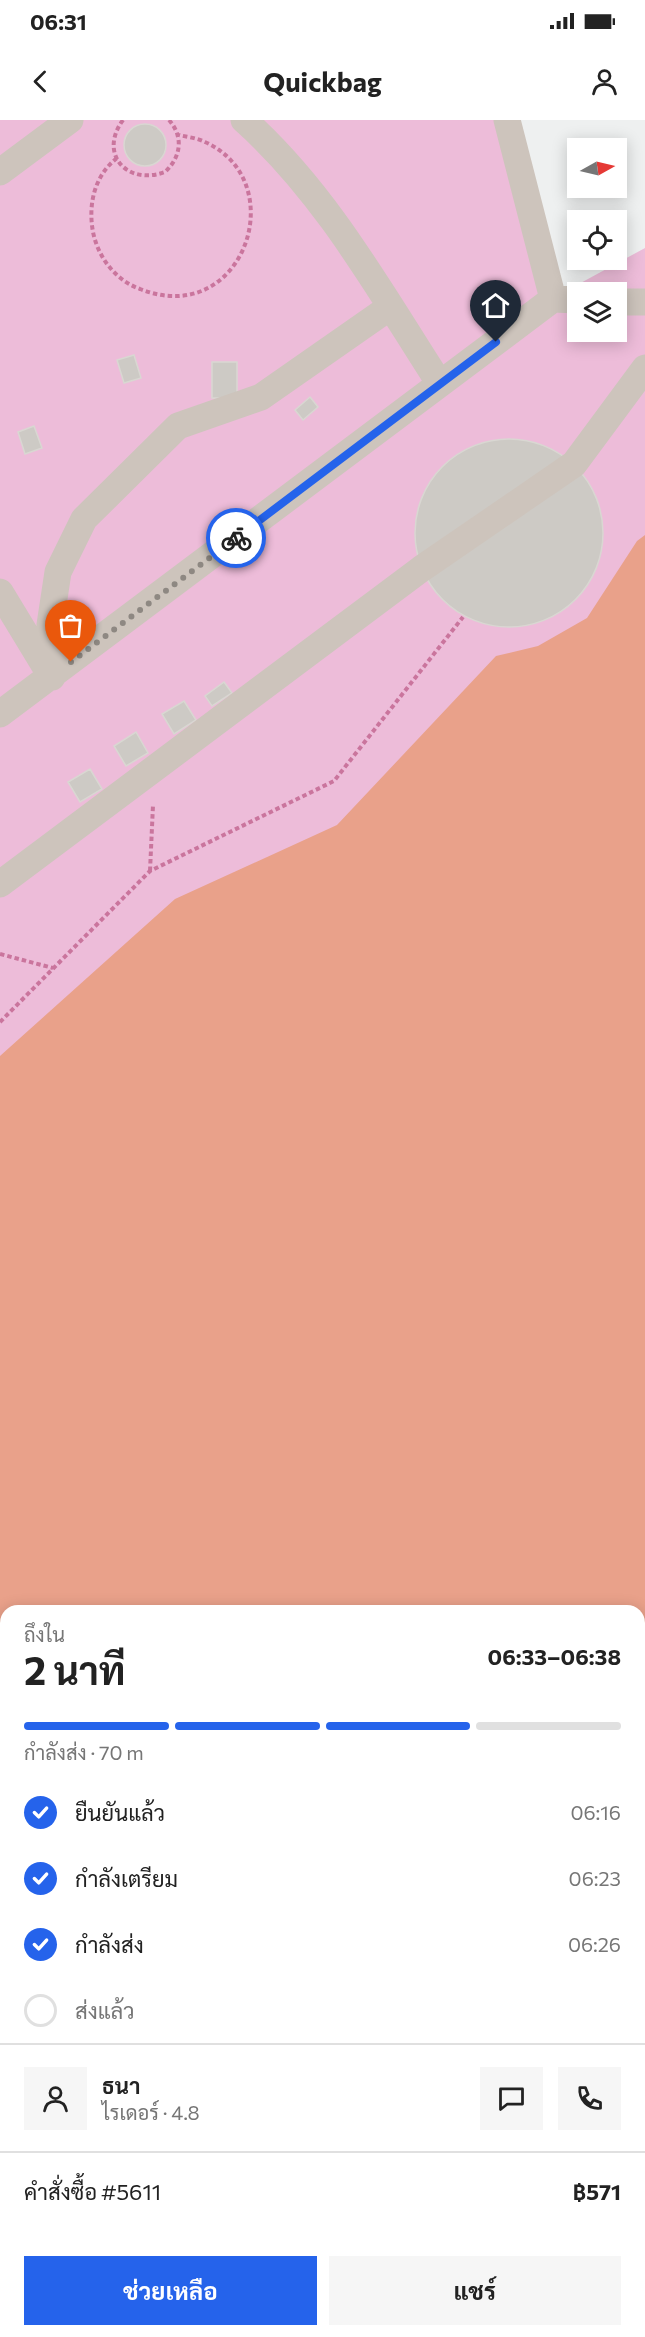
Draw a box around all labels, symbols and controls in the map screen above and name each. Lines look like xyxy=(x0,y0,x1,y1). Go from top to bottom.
text: 06:31 xyxy=(30,8,87,35)
icon: back xyxy=(24,65,57,98)
text: Quickbag xyxy=(263,65,382,98)
icon: person xyxy=(588,65,621,98)
north arrow xyxy=(567,138,627,198)
map controls xyxy=(567,138,627,342)
button: locate xyxy=(567,210,627,270)
pin xyxy=(470,280,521,342)
button: layers xyxy=(567,282,627,342)
icon: home xyxy=(479,289,512,322)
courier xyxy=(206,508,266,568)
icon: bike xyxy=(220,522,253,555)
pin xyxy=(45,600,96,662)
icon: bag xyxy=(54,609,87,642)
text: ถึงใน xyxy=(24,1622,65,1646)
text: 06:33–06:38 xyxy=(488,1643,621,1670)
text: 2 นาที xyxy=(24,1645,125,1693)
text: กำลังส่ง · 70 m xyxy=(24,1740,144,1764)
icon: check xyxy=(24,1796,57,1829)
text: ยืนยันแล้ว xyxy=(75,1799,165,1826)
text: 06:16 xyxy=(570,1800,621,1824)
icon: check xyxy=(24,1862,57,1895)
text: กำลังเตรียม xyxy=(75,1865,178,1892)
text: 06:23 xyxy=(569,1866,621,1890)
icon: check xyxy=(24,1928,57,1961)
text: กำลังส่ง xyxy=(75,1931,144,1958)
text: 06:26 xyxy=(568,1932,621,1956)
text: ส่งแล้ว xyxy=(75,1997,135,2024)
button: person xyxy=(24,2067,87,2130)
button: chat xyxy=(480,2067,543,2130)
button: phone xyxy=(558,2067,621,2130)
text: ธนา xyxy=(102,2072,140,2099)
text: ไรเดอร์ · 4.8 xyxy=(102,2100,200,2124)
text: คำสั่งซื้อ #5611 xyxy=(24,2178,161,2205)
text: ฿571 xyxy=(573,2178,621,2205)
button: ช่วยเหลือ xyxy=(24,2256,317,2325)
button: แชร์ xyxy=(329,2256,621,2325)

